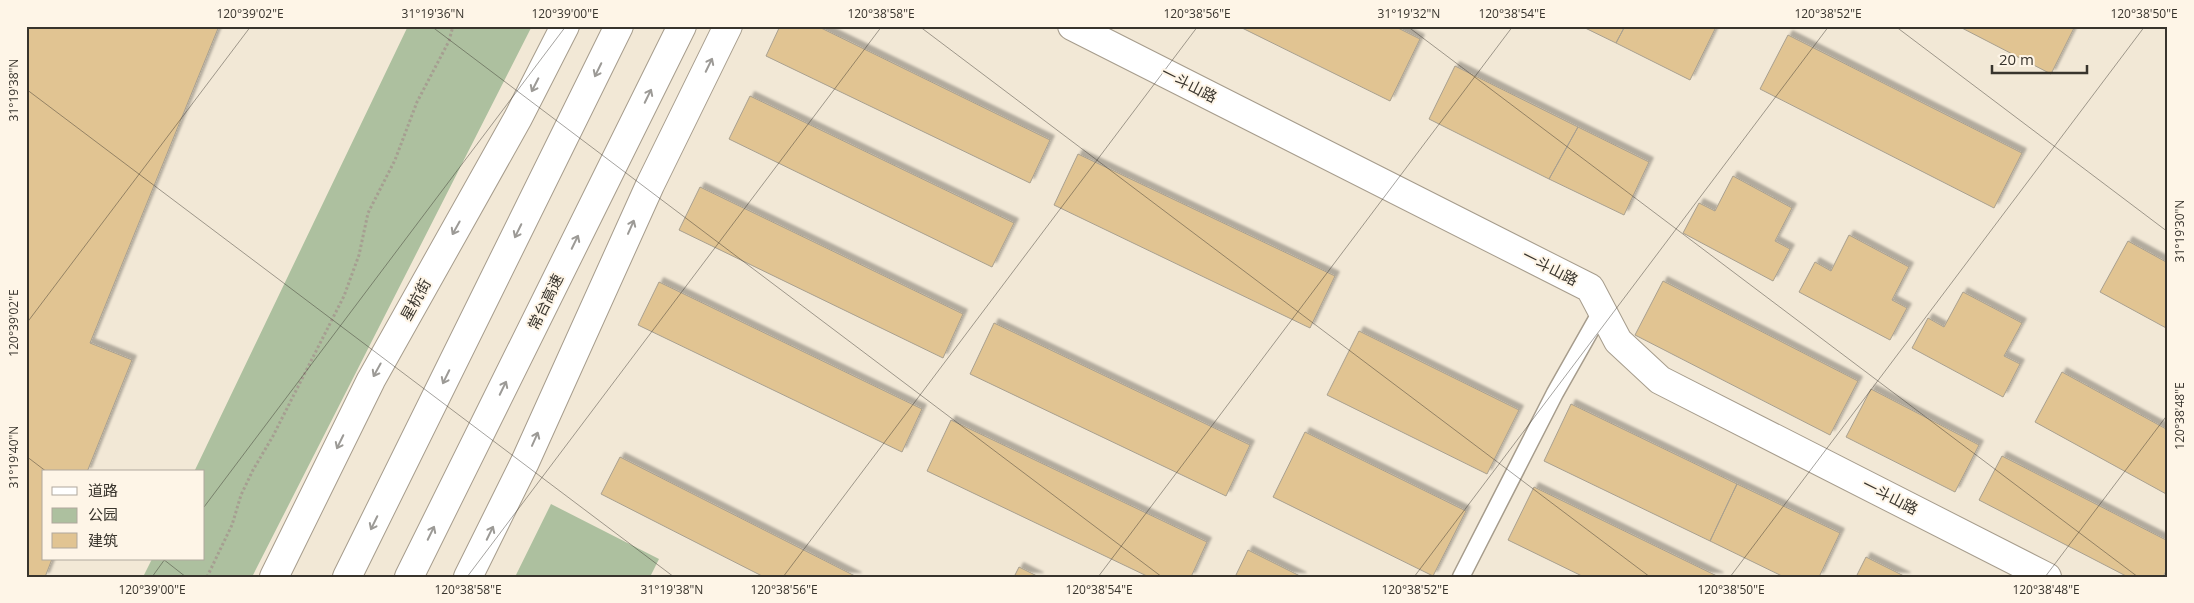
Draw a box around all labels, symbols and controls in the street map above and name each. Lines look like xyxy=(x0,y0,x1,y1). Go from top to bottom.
text: 120°39'02"E xyxy=(216,5,284,22)
text: 31°19'36"N xyxy=(402,5,464,22)
text: 120°39'00"E xyxy=(531,5,599,22)
text: 120°38'58"E xyxy=(847,5,915,22)
text: 120°38'56"E xyxy=(1163,5,1231,22)
text: 31°19'32"N xyxy=(1378,5,1440,22)
text: 120°38'54"E xyxy=(1478,5,1546,22)
text: 120°38'52"E xyxy=(1794,5,1862,22)
text: 120°38'50"E xyxy=(2110,5,2178,22)
scale bar xyxy=(1992,42,2086,74)
text: 20 m xyxy=(1999,49,2034,69)
one-way arrow xyxy=(705,58,714,73)
text: 31°19'38"N xyxy=(5,59,22,121)
one-way arrow xyxy=(593,62,602,77)
street label: 一斗山路 xyxy=(1158,62,1221,107)
one-way arrow xyxy=(530,77,539,92)
one-way arrow xyxy=(643,89,653,104)
text: 31°19'30"N xyxy=(2171,200,2188,262)
one-way arrow xyxy=(451,220,461,234)
one-way arrow xyxy=(626,220,636,235)
one-way arrow xyxy=(513,223,522,238)
one-way arrow xyxy=(571,235,581,250)
street label: 一斗山路 xyxy=(1519,245,1582,290)
street label: 常台高速 xyxy=(523,270,567,333)
street label: 星杭街 xyxy=(395,275,435,324)
text: 120°39'02"E xyxy=(5,289,22,357)
one-way arrow xyxy=(372,362,382,377)
one-way arrow xyxy=(441,369,450,384)
one-way arrow xyxy=(498,380,508,395)
text: 120°38'48"E xyxy=(2171,382,2188,450)
text: 31°19'40"N xyxy=(5,426,22,488)
one-way arrow xyxy=(531,432,541,447)
one-way arrow xyxy=(335,434,345,449)
legend xyxy=(42,470,205,560)
street label: 一斗山路 xyxy=(1859,474,1922,519)
text: 道路 xyxy=(88,480,118,500)
text: 公园 xyxy=(88,504,118,524)
one-way arrow xyxy=(369,515,379,530)
one-way arrow xyxy=(427,526,436,541)
one-way arrow xyxy=(485,526,495,541)
text: 建筑 xyxy=(88,530,118,550)
text: 120°39'00"E xyxy=(118,581,186,598)
text: 120°38'58"E xyxy=(434,581,502,598)
text: 31°19'38"N xyxy=(641,581,703,598)
text: 120°38'56"E xyxy=(750,581,818,598)
text: 120°38'54"E xyxy=(1065,581,1133,598)
text: 120°38'52"E xyxy=(1381,581,1449,598)
text: 120°38'50"E xyxy=(1697,581,1765,598)
text: 120°38'48"E xyxy=(2012,581,2080,598)

